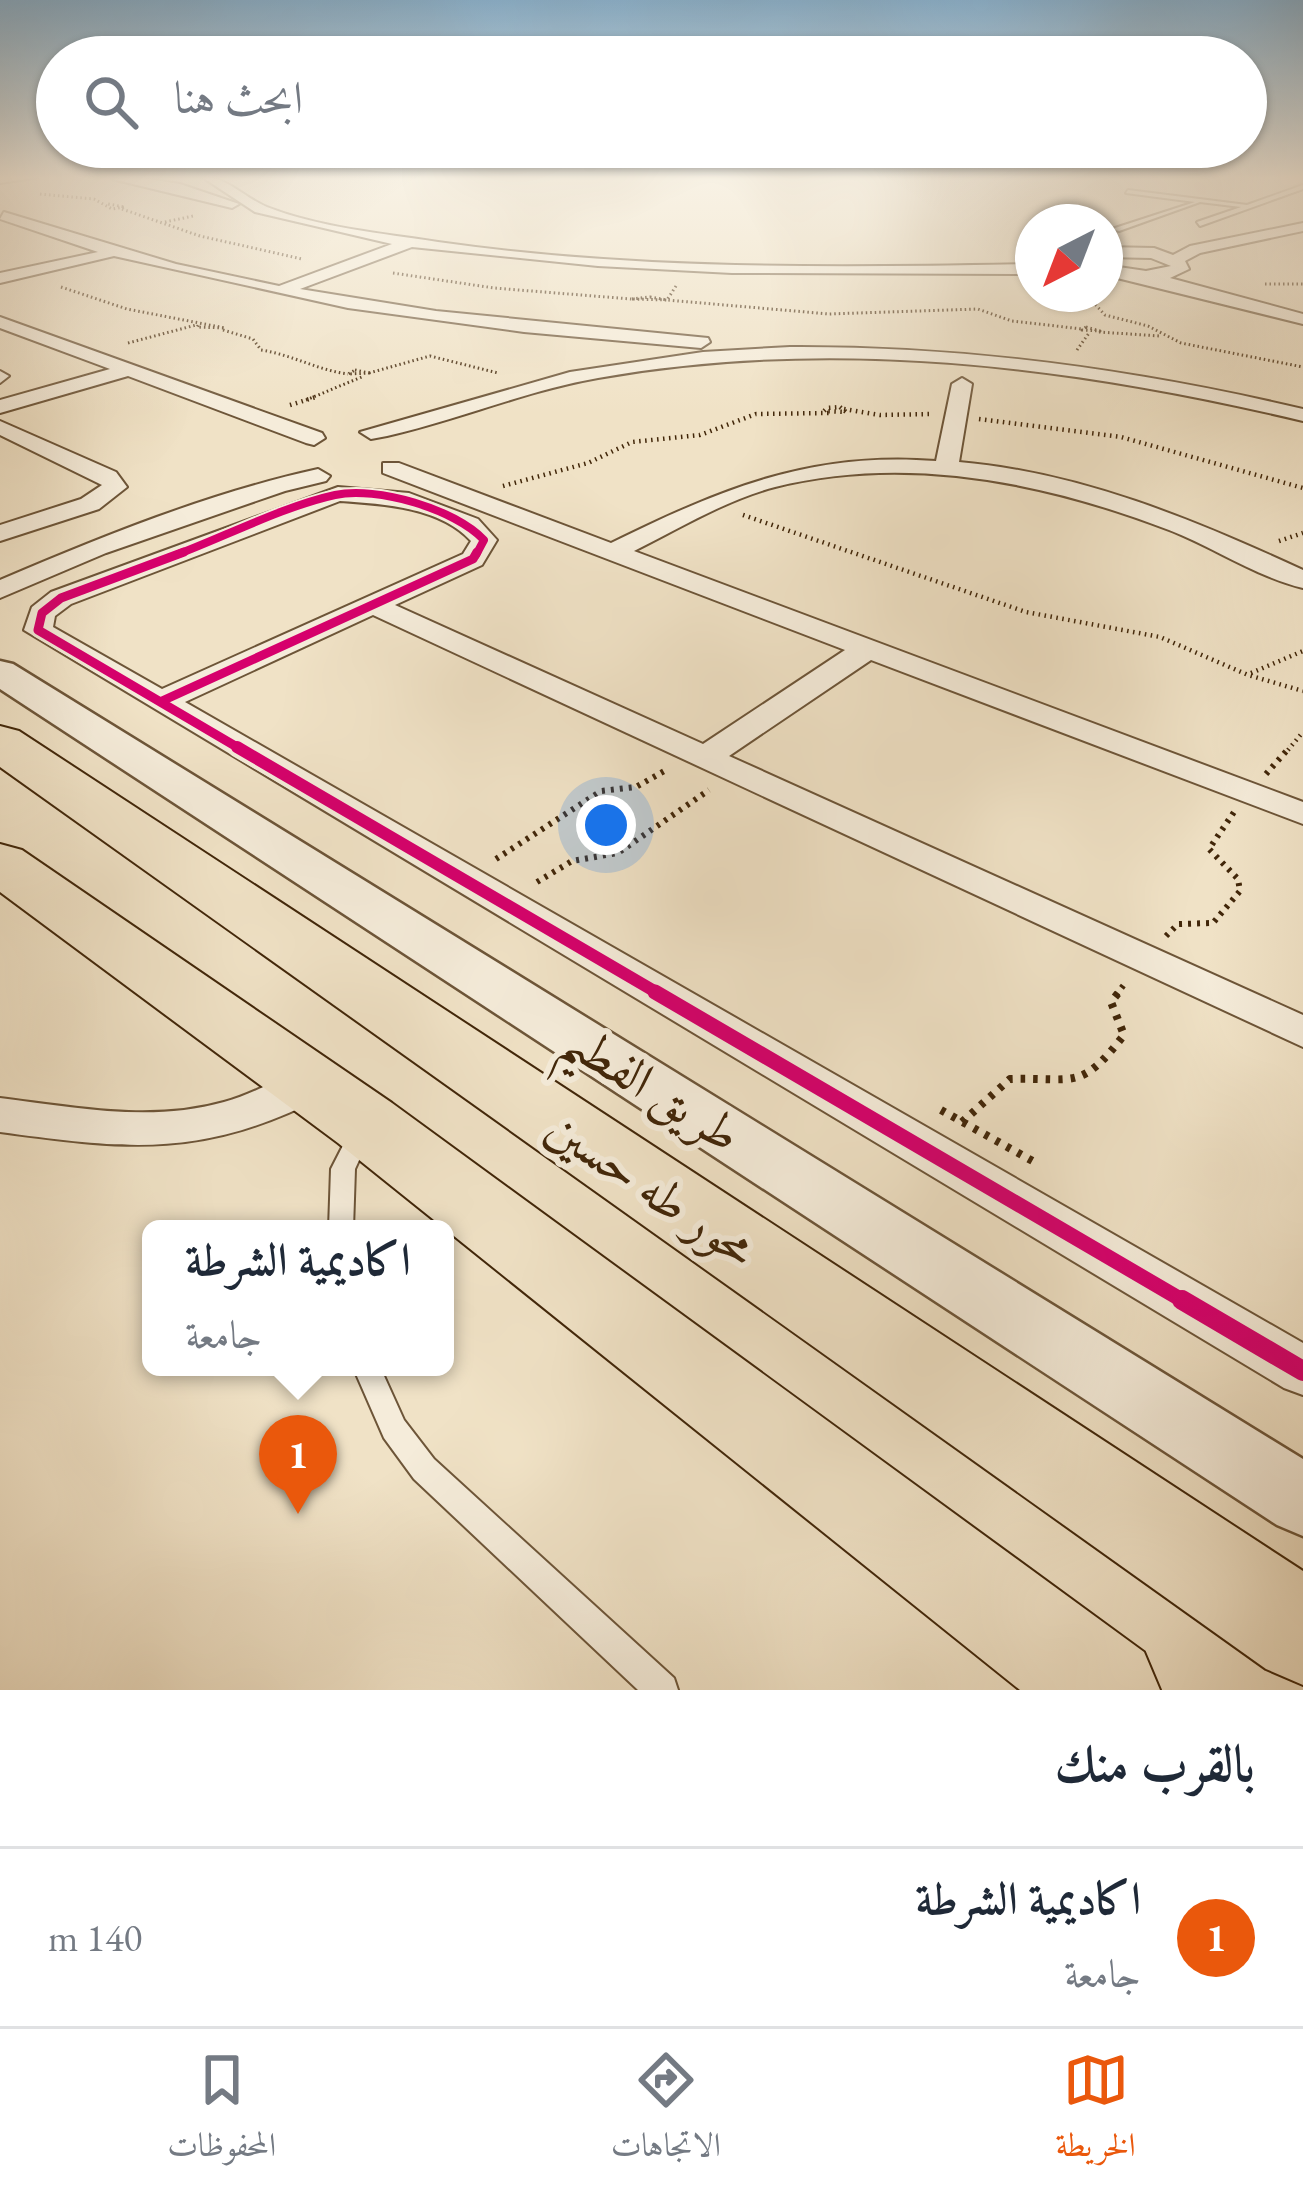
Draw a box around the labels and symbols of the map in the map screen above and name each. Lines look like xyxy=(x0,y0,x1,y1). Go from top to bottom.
north arrow xyxy=(1015,204,1123,312)
your location xyxy=(576,795,636,855)
street label: طريق الفطيم xyxy=(540,1005,754,1182)
street label: محور طه حسين xyxy=(535,1093,769,1281)
pin: 1 xyxy=(259,1415,337,1514)

